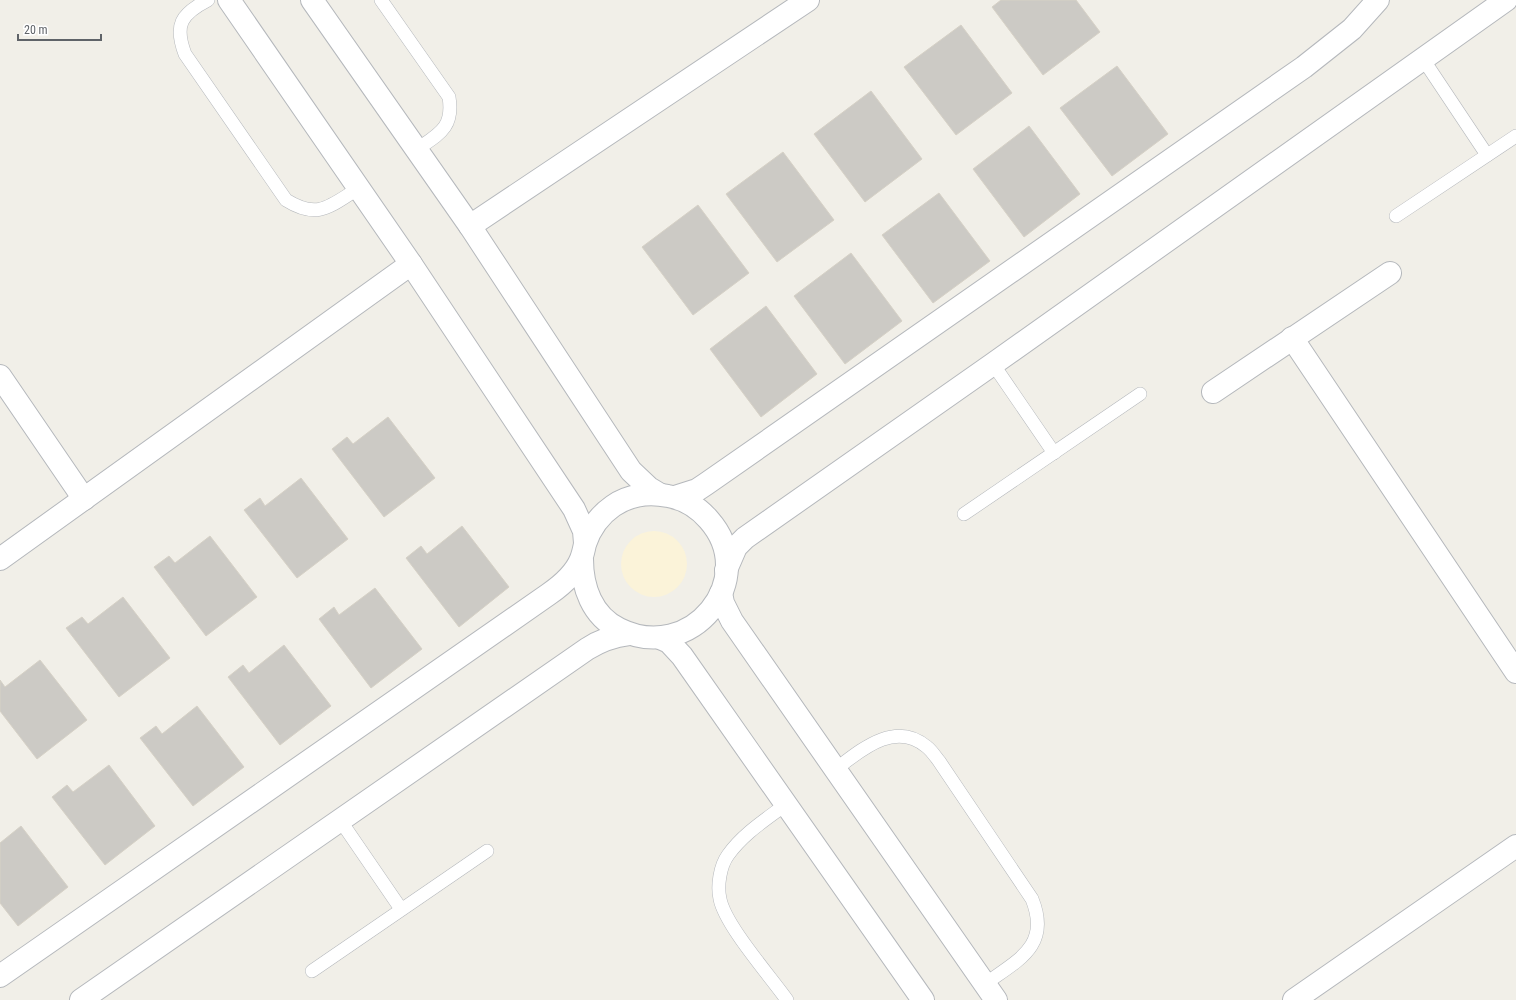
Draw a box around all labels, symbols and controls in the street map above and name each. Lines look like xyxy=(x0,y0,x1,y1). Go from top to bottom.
scale bar xyxy=(18,16,101,42)
text: 20 m xyxy=(24,23,48,37)

